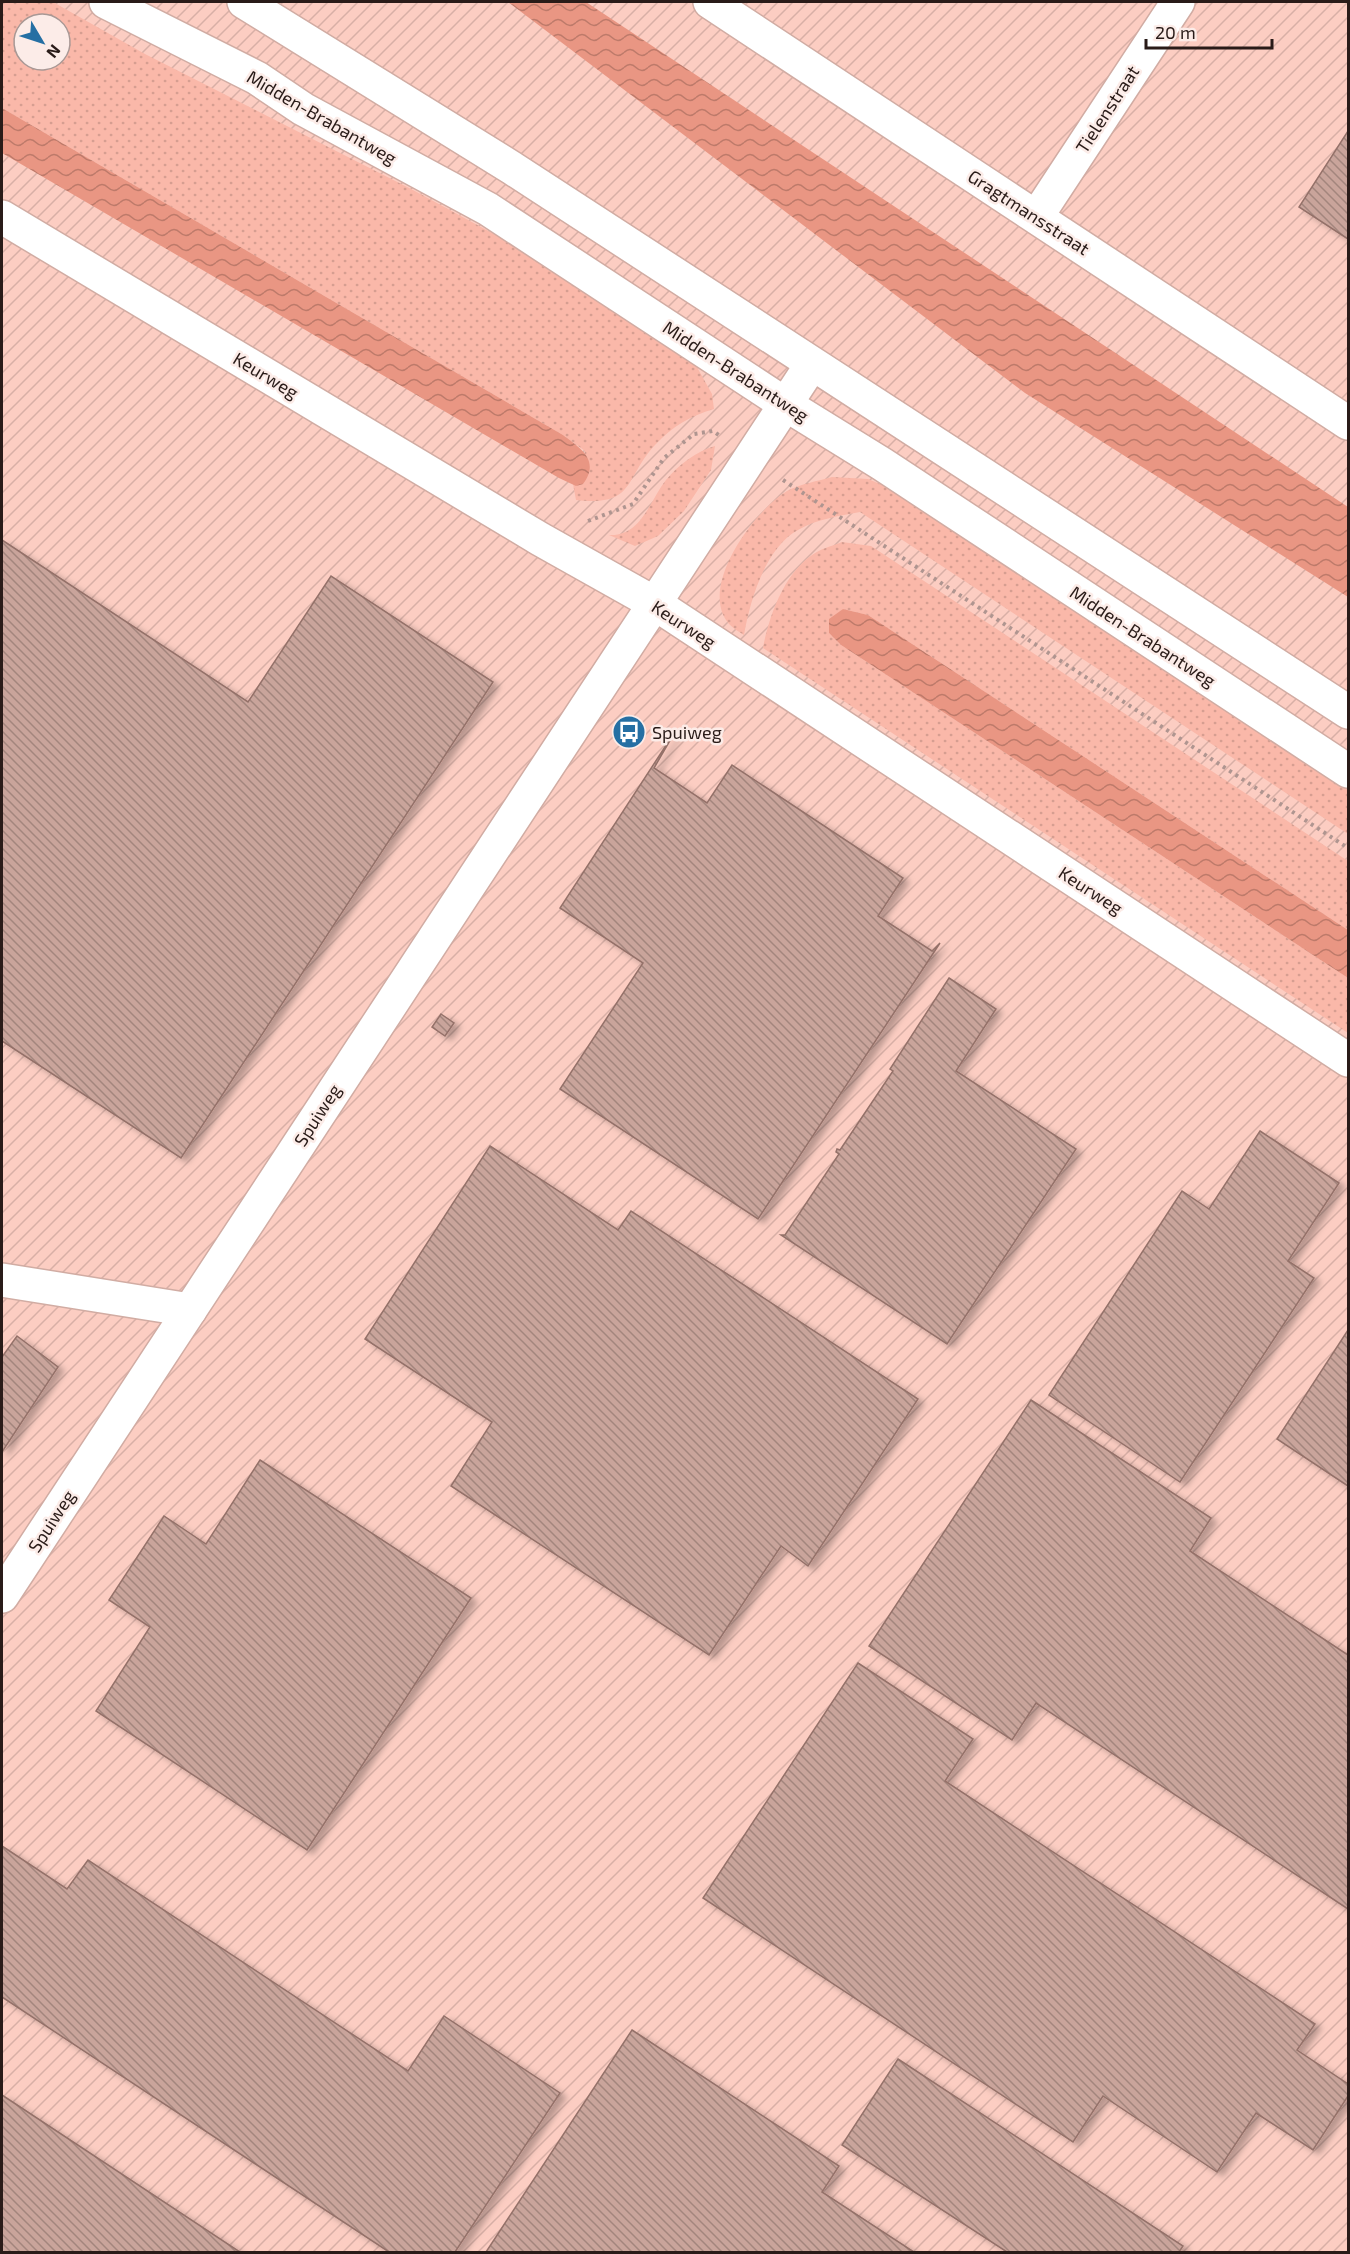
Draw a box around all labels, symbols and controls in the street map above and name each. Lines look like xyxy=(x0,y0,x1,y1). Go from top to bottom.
north arrow xyxy=(12,12,72,72)
scale bar xyxy=(1146,12,1272,50)
text: 20 m xyxy=(1155,21,1196,43)
text: N xyxy=(43,41,65,62)
street label: Tielenstraat xyxy=(1071,61,1144,157)
street label: Midden-Brabantweg xyxy=(243,65,401,169)
street label: Gragtmansstraat xyxy=(964,165,1094,260)
street label: Midden-Brabantweg xyxy=(659,316,813,426)
street label: Keurweg xyxy=(229,347,303,403)
street label: Midden-Brabantweg xyxy=(1066,581,1220,691)
street label: Keurweg xyxy=(648,595,720,653)
bus stop icon: Spuiweg xyxy=(611,714,647,750)
place label: Spuiweg xyxy=(652,721,722,743)
street label: Keurweg xyxy=(1055,861,1127,919)
street label: Spuiweg xyxy=(289,1080,345,1150)
street label: Spuiweg xyxy=(23,1486,79,1556)

